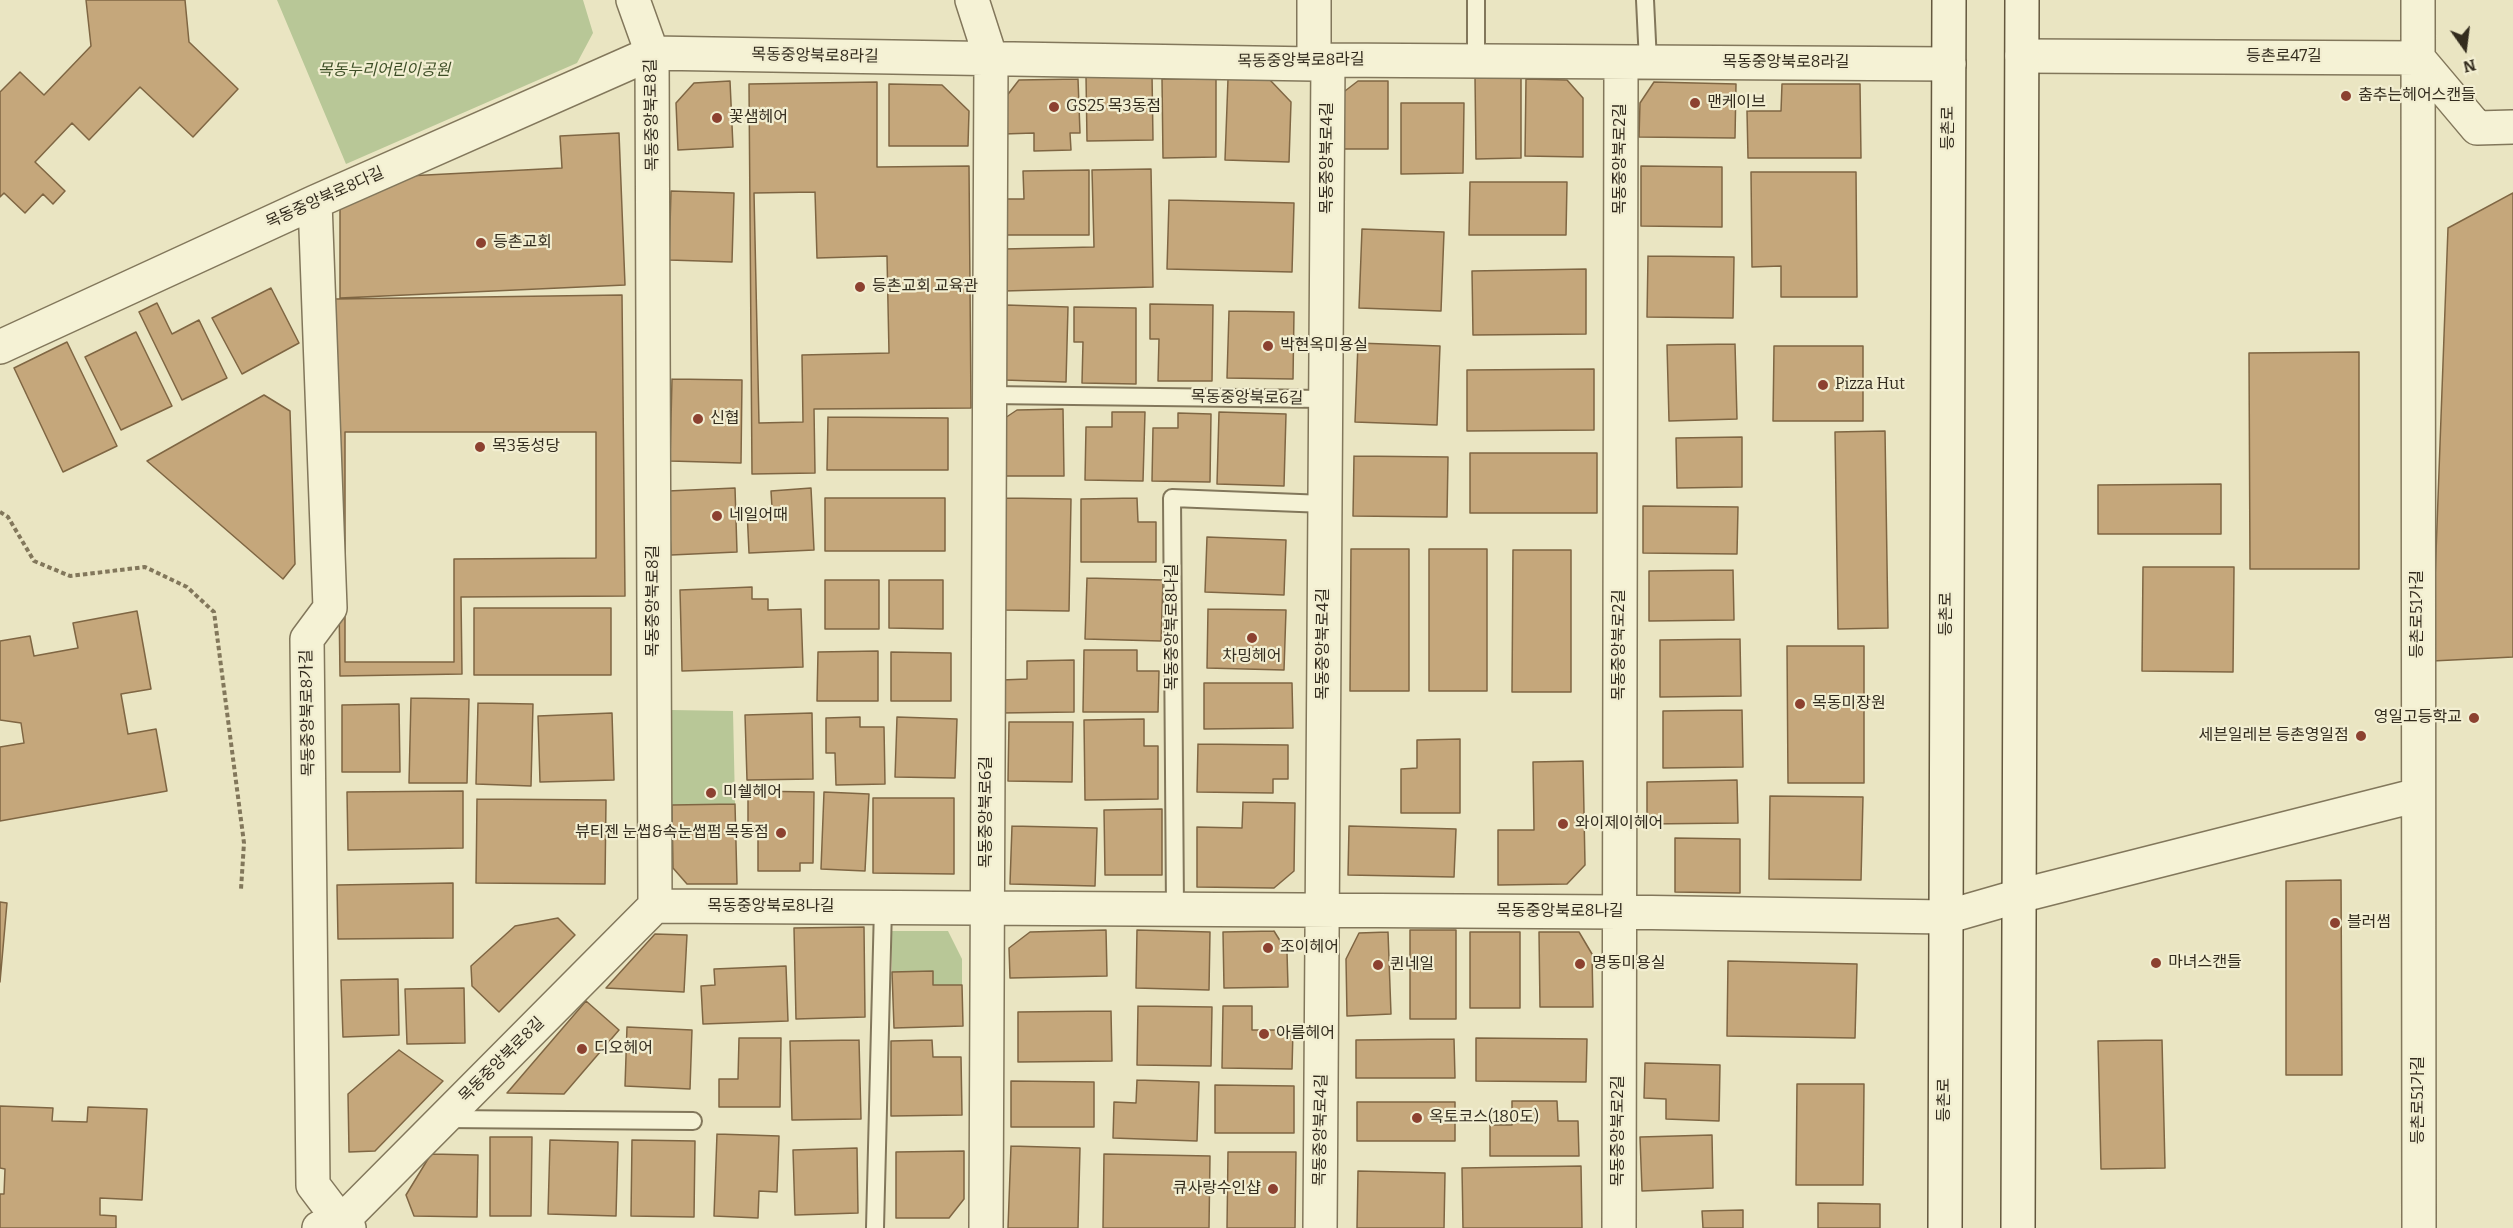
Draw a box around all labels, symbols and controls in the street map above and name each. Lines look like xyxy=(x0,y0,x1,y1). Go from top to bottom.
north arrow xyxy=(2435,18,2495,78)
street label: 목동중앙북로8라길 xyxy=(751,45,879,67)
street label: 등촌로47길 xyxy=(2246,47,2322,67)
street label: 목동중앙북로8라길 xyxy=(1237,50,1365,72)
street label: 목동중앙북로8라길 xyxy=(1722,53,1850,73)
text: N xyxy=(2461,55,2478,77)
street label: 목동중앙북로8길 xyxy=(641,59,663,171)
park label: 목동누리어린이공원 xyxy=(318,61,450,81)
place label: 춤추는헤어스캔들 xyxy=(2358,86,2476,106)
marker: 춤추는헤어스캔들 xyxy=(2339,89,2353,103)
place label: 맨케이브 xyxy=(1707,93,1766,113)
marker: 맨케이브 xyxy=(1688,96,1702,110)
place label: GS25 목3동점 xyxy=(1066,97,1161,117)
marker: GS25 목3동점 xyxy=(1047,100,1061,114)
street label: 목동중앙북로4길 xyxy=(1318,102,1338,214)
street label: 목동중앙북로2길 xyxy=(1611,103,1631,215)
street label: 등촌로 xyxy=(1939,106,1959,150)
place label: 꽃샘헤어 xyxy=(729,108,788,128)
marker: 꽃샘헤어 xyxy=(710,111,724,125)
street label: 목동중앙북로8다길 xyxy=(263,163,387,233)
place label: 등촌교회 xyxy=(493,233,552,253)
marker: 등촌교회 xyxy=(474,236,488,250)
place label: 등촌교회 교육관 xyxy=(872,277,978,297)
marker: 등촌교회 교육관 xyxy=(853,280,867,294)
place label: 박현옥미용실 xyxy=(1280,336,1368,356)
marker: 박현옥미용실 xyxy=(1261,339,1275,353)
place label: Pizza Hut xyxy=(1835,375,1905,395)
marker: Pizza Hut xyxy=(1816,378,1830,392)
street label: 목동중앙북로6길 xyxy=(1191,387,1303,409)
place label: 신협 xyxy=(710,409,739,429)
marker: 신협 xyxy=(691,412,705,426)
place label: 목3동성당 xyxy=(492,437,560,457)
marker: 목3동성당 xyxy=(473,440,487,454)
place label: 네일어때 xyxy=(729,506,788,526)
marker: 네일어때 xyxy=(710,509,724,523)
street label: 목동중앙북로8길 xyxy=(644,545,664,657)
street label: 목동중앙북로8나길 xyxy=(1163,563,1183,691)
street label: 등촌로51가길 xyxy=(2408,570,2428,658)
street label: 목동중앙북로4길 xyxy=(1314,588,1334,700)
street label: 목동중앙북로2길 xyxy=(1610,589,1630,701)
street label: 등촌로 xyxy=(1937,592,1957,636)
marker: 차밍헤어 xyxy=(1245,631,1259,645)
place label: 차밍헤어 xyxy=(1223,647,1281,667)
street label: 목동중앙북로8가길 xyxy=(297,649,319,777)
place label: 목동미장원 xyxy=(1812,694,1886,714)
marker: 목동미장원 xyxy=(1793,697,1807,711)
place label: 영일고등학교 xyxy=(2374,708,2462,728)
marker: 영일고등학교 xyxy=(2467,711,2481,725)
place label: 세븐일레븐 등촌영일점 xyxy=(2199,726,2349,746)
marker: 세븐일레븐 등촌영일점 xyxy=(2354,729,2368,743)
street label: 목동중앙북로6길 xyxy=(977,756,997,868)
place label: 미쉘헤어 xyxy=(723,783,782,803)
marker: 미쉘헤어 xyxy=(704,786,718,800)
place label: 와이제이헤어 xyxy=(1575,814,1663,834)
marker: 와이제이헤어 xyxy=(1556,817,1570,831)
place label: 뷰티젠 눈썹&속눈썹펌 목동점 xyxy=(575,823,769,843)
marker: 뷰티젠 눈썹&속눈썹펌 목동점 xyxy=(774,826,788,840)
street label: 목동중앙북로8나길 xyxy=(707,897,835,917)
street label: 목동중앙북로8나길 xyxy=(1496,902,1624,922)
place label: 블러썸 xyxy=(2347,913,2391,933)
marker: 블러썸 xyxy=(2328,916,2342,930)
place label: 조이헤어 xyxy=(1280,938,1339,958)
marker: 조이헤어 xyxy=(1261,941,1275,955)
place label: 마녀스캔들 xyxy=(2168,953,2242,973)
place label: 명동미용실 xyxy=(1592,954,1666,974)
place label: 퀸네일 xyxy=(1390,955,1434,975)
marker: 마녀스캔들 xyxy=(2149,956,2163,970)
marker: 명동미용실 xyxy=(1573,957,1587,971)
marker: 퀸네일 xyxy=(1371,958,1385,972)
street label: 목동중앙북로8길 xyxy=(455,1013,549,1107)
place label: 아름헤어 xyxy=(1276,1024,1335,1044)
marker: 아름헤어 xyxy=(1257,1027,1271,1041)
place label: 디오헤어 xyxy=(594,1039,653,1059)
marker: 디오헤어 xyxy=(575,1042,589,1056)
street label: 등촌로51가길 xyxy=(2409,1056,2429,1144)
street label: 목동중앙북로4길 xyxy=(1310,1074,1332,1186)
street label: 목동중앙북로2길 xyxy=(1609,1075,1629,1187)
street label: 등촌로 xyxy=(1935,1078,1955,1122)
place label: 옥토코스(180도) xyxy=(1429,1108,1539,1128)
marker: 옥토코스(180도) xyxy=(1410,1111,1424,1125)
place label: 큐사랑수인샵 xyxy=(1173,1179,1261,1199)
marker: 큐사랑수인샵 xyxy=(1266,1182,1280,1196)

